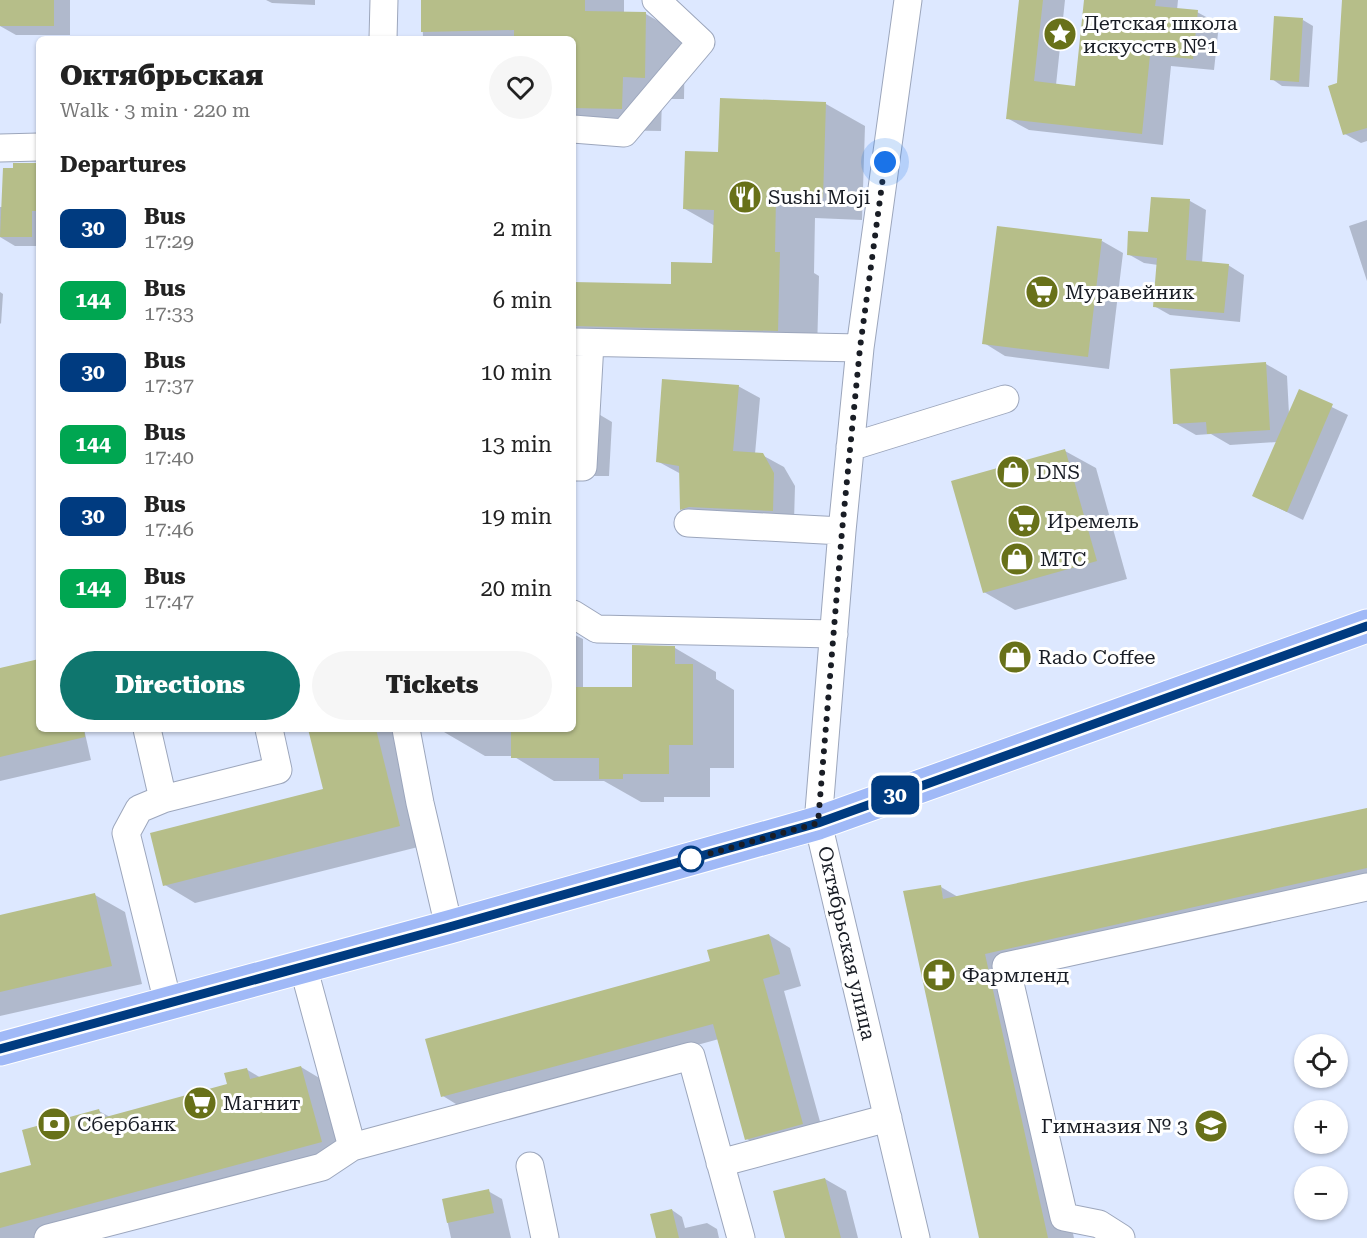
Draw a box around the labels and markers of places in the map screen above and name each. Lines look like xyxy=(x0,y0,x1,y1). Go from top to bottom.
place label: Детская школа искусств №1 xyxy=(1083,11,1238,58)
place icon: Детская школа искусств №1 xyxy=(1042,16,1078,52)
restaurant icon: Sushi Moji xyxy=(727,179,763,215)
place label: Sushi Moji xyxy=(768,185,870,209)
supermarket icon: Муравейник xyxy=(1024,274,1060,310)
place label: Муравейник xyxy=(1065,280,1195,304)
shop icon: DNS xyxy=(995,454,1031,490)
place label: DNS xyxy=(1036,460,1080,484)
supermarket icon: Иремель xyxy=(1006,503,1042,539)
place label: Иремель xyxy=(1047,509,1139,533)
shop icon: МТС xyxy=(999,541,1035,577)
place label: МТС xyxy=(1040,547,1086,571)
shop icon: Rado Coffee xyxy=(997,639,1033,675)
place label: Rado Coffee xyxy=(1038,645,1156,669)
unlabelled marker xyxy=(678,846,704,872)
pharmacy icon: Фармленд xyxy=(921,957,957,993)
place label: Фармленд xyxy=(962,963,1069,987)
supermarket icon: Магнит xyxy=(182,1085,218,1121)
place label: Магнит xyxy=(223,1091,301,1115)
bank icon: Сбербанк xyxy=(36,1106,72,1142)
school or university icon: Гимназия № 3 xyxy=(1193,1108,1229,1144)
place label: Сбербанк xyxy=(77,1112,176,1136)
place label: Гимназия № 3 xyxy=(1041,1114,1188,1138)

